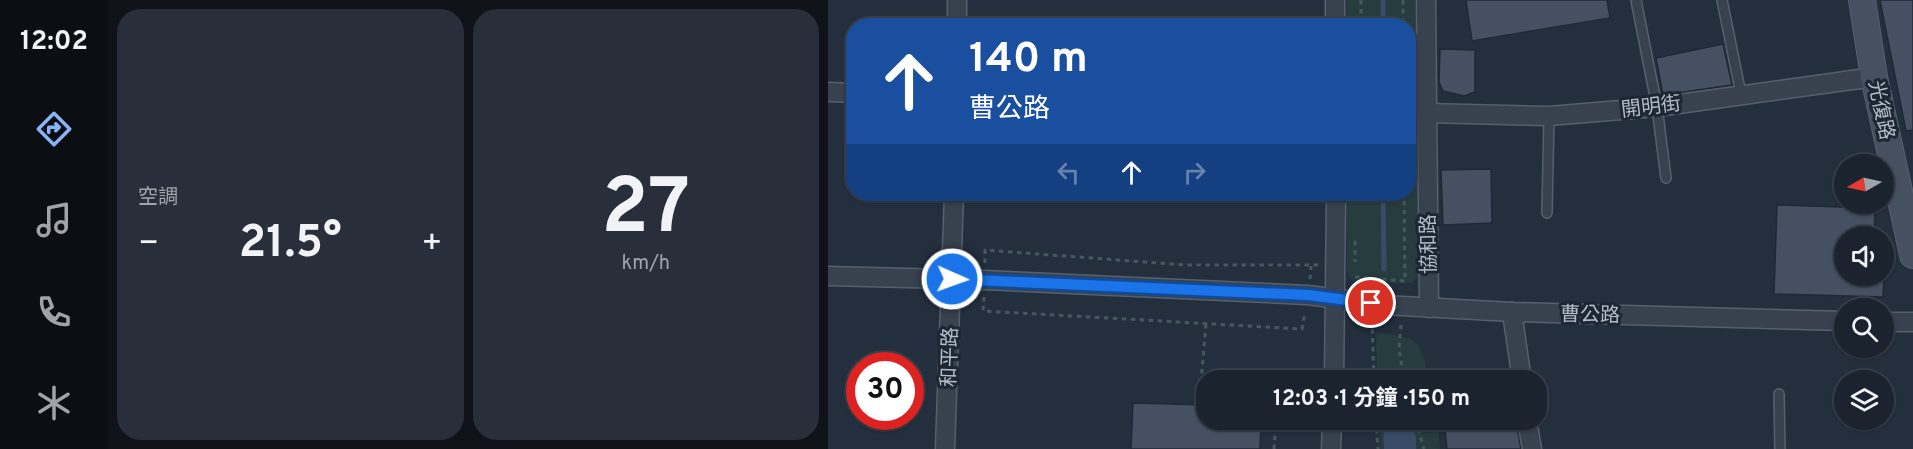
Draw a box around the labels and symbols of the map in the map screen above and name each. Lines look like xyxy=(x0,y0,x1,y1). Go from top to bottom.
street label: 光復路 xyxy=(1861,78,1899,142)
street label: 開明街 xyxy=(1620,91,1683,125)
north arrow xyxy=(1834,154,1894,214)
street label: 協和路 xyxy=(1416,214,1444,274)
position arrow xyxy=(920,247,984,311)
pin xyxy=(1345,277,1396,328)
street label: 曹公路 xyxy=(1560,302,1620,330)
street label: 和平路 xyxy=(937,327,965,388)
speed limit sign: 30 xyxy=(846,352,924,430)

